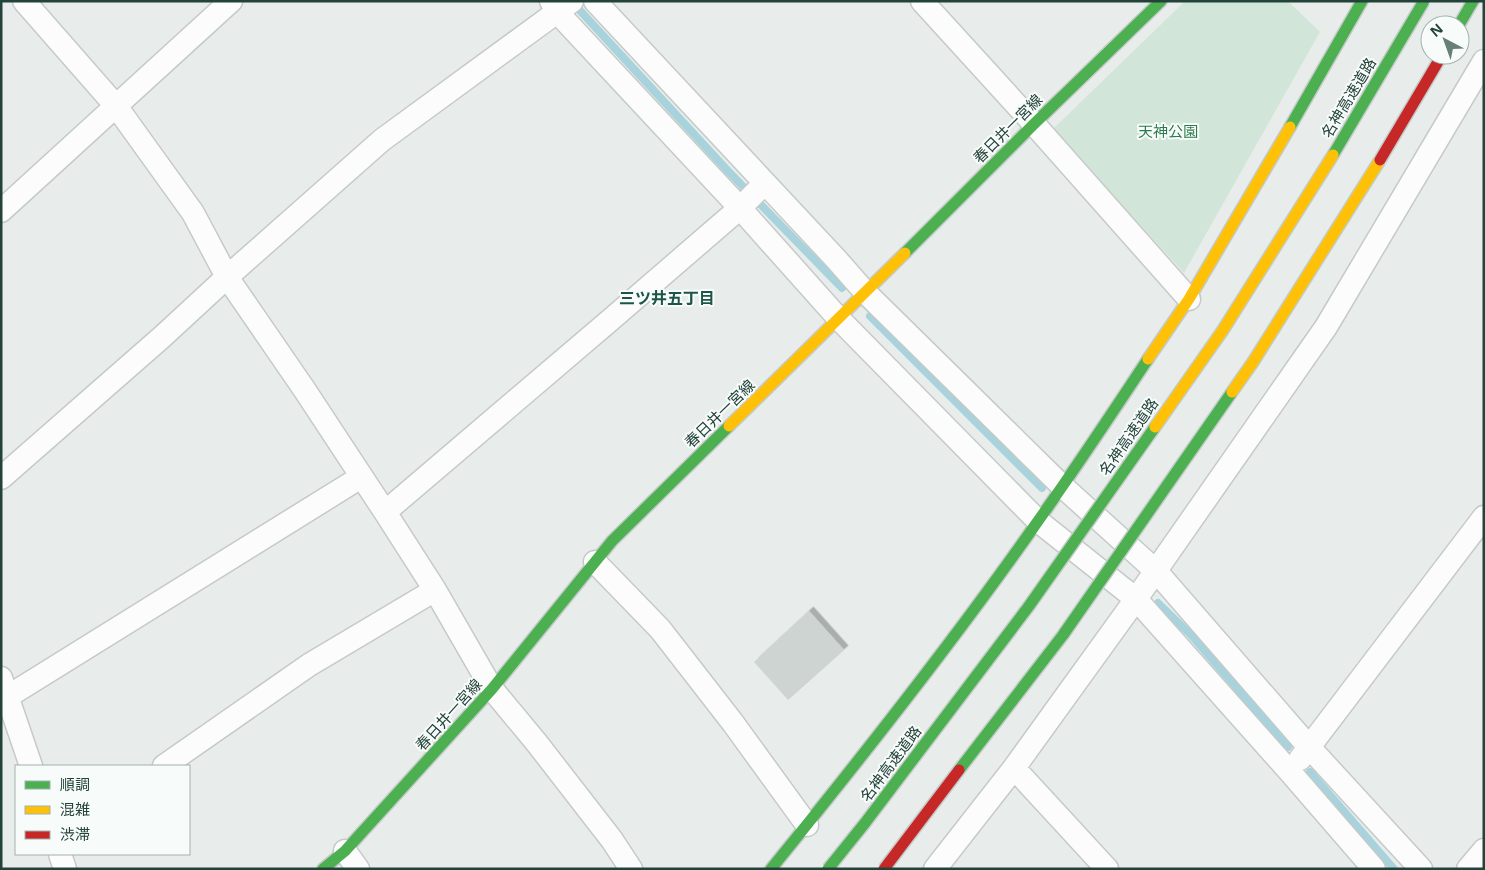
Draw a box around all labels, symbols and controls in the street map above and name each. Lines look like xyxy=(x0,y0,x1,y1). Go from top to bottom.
north arrow xyxy=(1420,15,1470,65)
text: N xyxy=(1426,19,1447,41)
street label: 名神高速道路 xyxy=(1316,54,1380,141)
street label: 春日井一宮線 xyxy=(968,89,1046,167)
park label: 天神公園 xyxy=(1138,121,1198,141)
district label: 三ツ井五丁目 xyxy=(619,287,715,309)
street label: 春日井一宮線 xyxy=(680,375,759,452)
street label: 名神高速道路 xyxy=(1094,394,1162,479)
street label: 春日井一宮線 xyxy=(411,674,486,754)
street label: 名神高速道路 xyxy=(855,721,925,805)
legend xyxy=(15,765,190,855)
text: 順調 xyxy=(60,774,90,794)
text: 混雑 xyxy=(60,799,90,819)
text: 渋滞 xyxy=(60,824,90,844)

